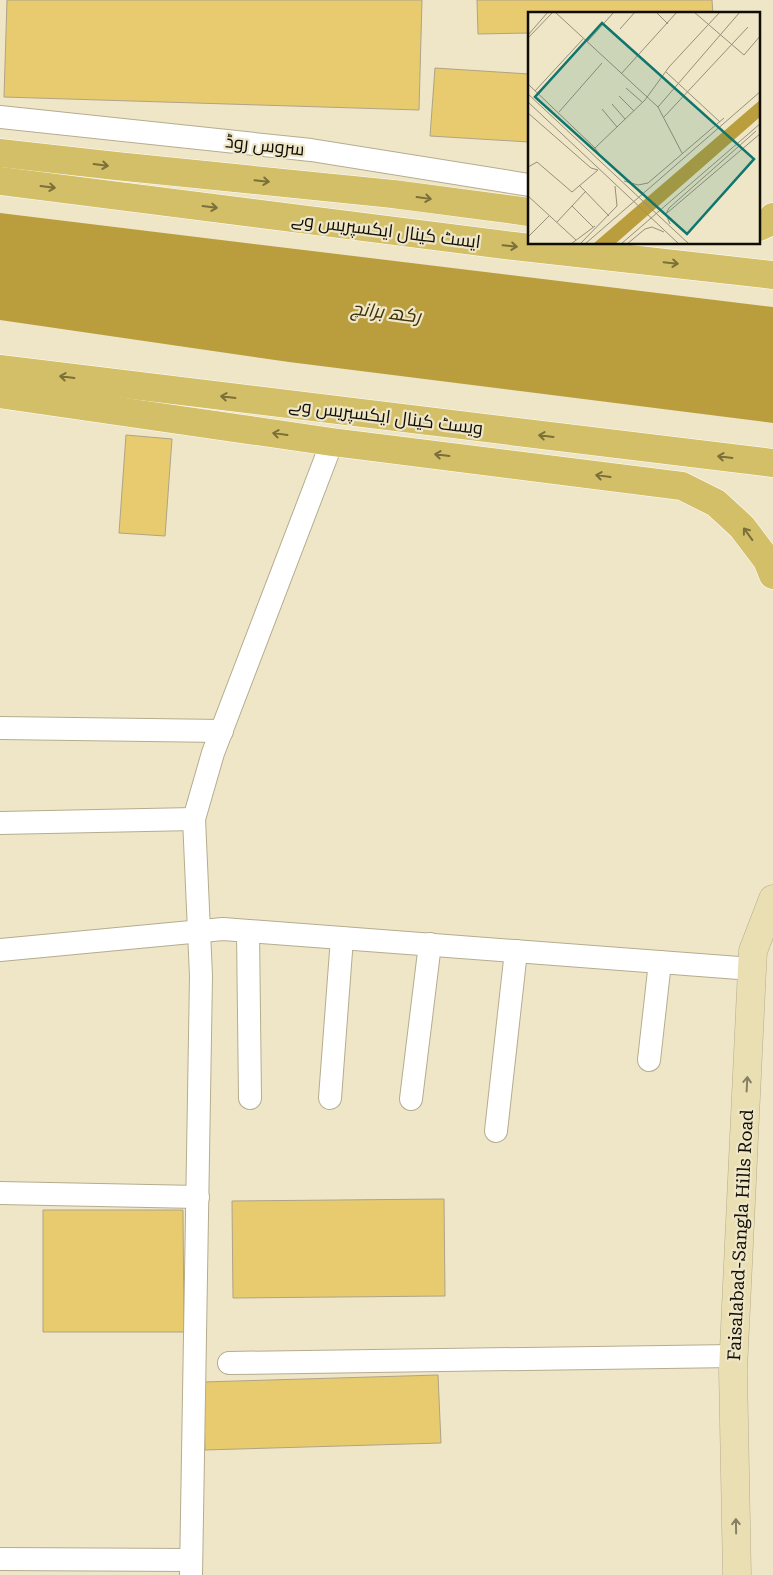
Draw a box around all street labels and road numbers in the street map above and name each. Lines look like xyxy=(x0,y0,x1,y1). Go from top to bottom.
street label: سروس روڈ xyxy=(224,130,306,161)
street label: ایسٹ کینال ایکسپریس وے xyxy=(290,208,482,254)
street label: ویسٹ کینال ایکسپریس وے xyxy=(287,394,484,440)
street label: Faisalabad-Sangla Hills Road xyxy=(723,1108,757,1361)

